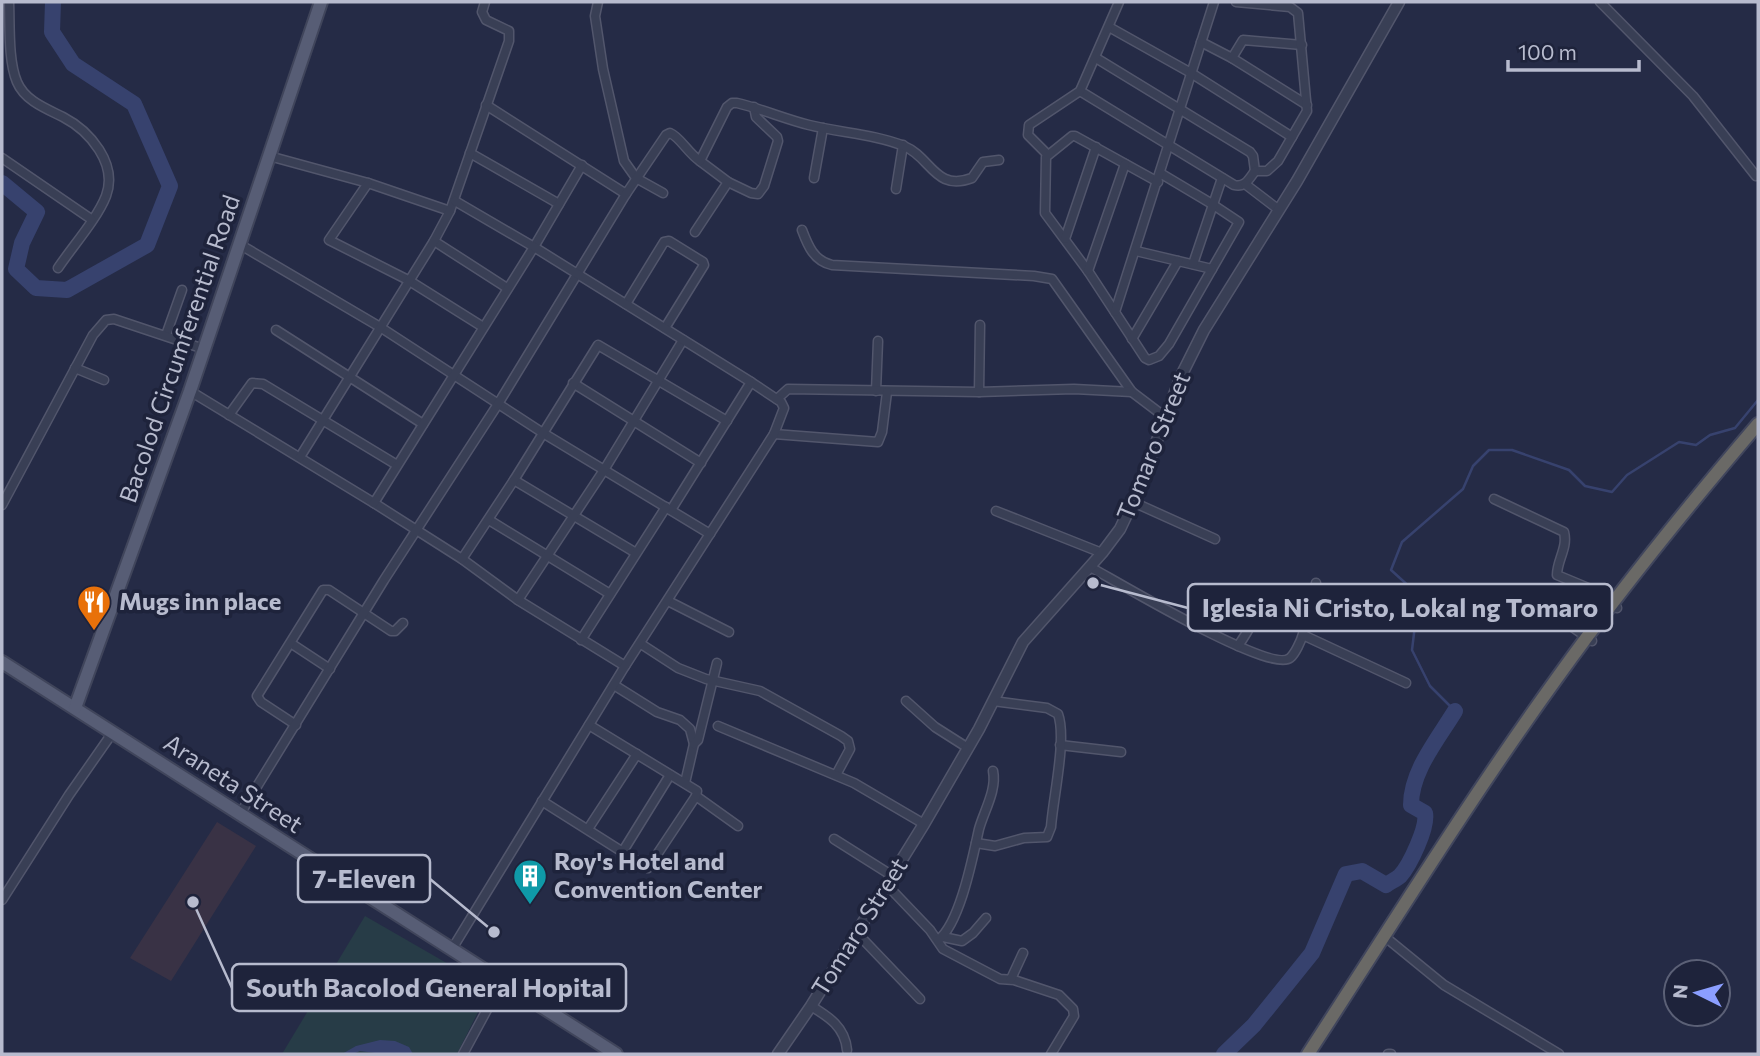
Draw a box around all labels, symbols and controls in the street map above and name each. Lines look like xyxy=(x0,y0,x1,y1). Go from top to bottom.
scale bar xyxy=(1508,28,1639,72)
text: 100 m xyxy=(1518,39,1577,64)
street label: Bacolod Circumferential Road xyxy=(112,191,245,506)
street label: Tomaro Street xyxy=(1110,367,1196,524)
restaurant icon: Mugs inn place xyxy=(75,583,113,632)
callout: Iglesia Ni Cristo, Lokal ng Tomaro xyxy=(1188,584,1612,631)
place label: Mugs inn place xyxy=(119,586,281,615)
text: Iglesia Ni Cristo, Lokal ng Tomaro xyxy=(1202,591,1598,622)
street label: Araneta Street xyxy=(159,727,309,838)
place label: Roy's Hotel and Convention Center xyxy=(554,846,763,903)
street label: Tomaro Street xyxy=(805,852,913,1001)
callout: 7-Eleven xyxy=(298,855,430,902)
building icon: Roy's Hotel and Convention Center xyxy=(511,857,549,906)
text: 7-Eleven xyxy=(312,862,416,893)
north arrow xyxy=(1662,958,1732,1028)
callout: South Bacolod General Hopital xyxy=(232,964,626,1011)
text: South Bacolod General Hopital xyxy=(246,971,612,1002)
text: N xyxy=(1667,983,1692,1000)

